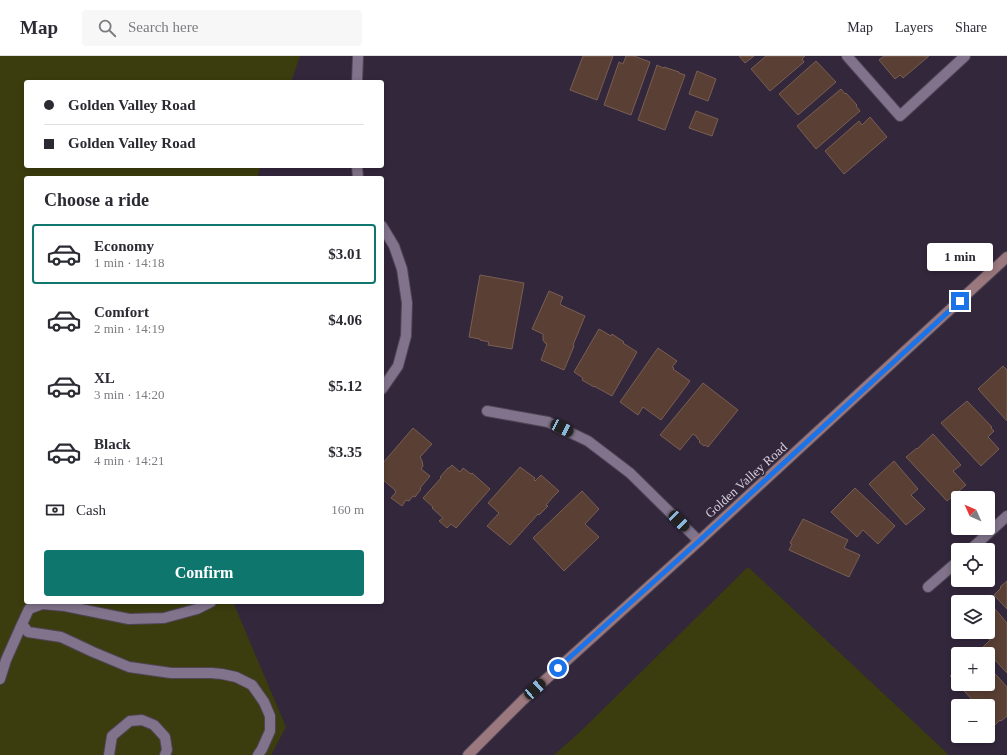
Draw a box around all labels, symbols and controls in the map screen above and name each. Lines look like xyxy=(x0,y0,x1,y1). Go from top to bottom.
search box xyxy=(82,10,362,46)
text: Map xyxy=(20,17,58,38)
icon: search xyxy=(96,17,118,39)
text: Search here xyxy=(128,19,198,35)
text: Map xyxy=(847,20,873,35)
text: Layers xyxy=(895,20,933,35)
text: Share xyxy=(955,20,987,35)
text: Golden Valley Road xyxy=(68,97,196,113)
text: Golden Valley Road xyxy=(68,135,196,151)
text: Choose a ride xyxy=(44,190,149,210)
icon: car xyxy=(46,236,82,272)
text: Economy xyxy=(94,238,154,254)
callout: 1 min xyxy=(927,243,993,271)
text: $3.01 xyxy=(328,246,362,262)
text: 1 min xyxy=(944,249,976,264)
text: 1 min · 14:18 xyxy=(94,255,164,270)
route end xyxy=(951,292,969,310)
icon: car xyxy=(46,302,82,338)
text: Comfort xyxy=(94,304,149,320)
text: $4.06 xyxy=(328,312,362,328)
text: 2 min · 14:19 xyxy=(94,321,164,336)
icon: car xyxy=(46,368,82,404)
text: XL xyxy=(94,370,115,386)
text: $5.12 xyxy=(328,378,362,394)
text: 3 min · 14:20 xyxy=(94,387,164,402)
car xyxy=(549,417,575,439)
icon: car xyxy=(46,434,82,470)
text: Black xyxy=(94,436,131,452)
street label: Golden Valley Road xyxy=(702,439,790,521)
text: $3.35 xyxy=(328,444,362,460)
text: 4 min · 14:21 xyxy=(94,453,164,468)
north arrow xyxy=(951,491,995,535)
map controls xyxy=(951,491,995,743)
icon: cash xyxy=(44,499,66,521)
text: Cash xyxy=(76,502,106,518)
text: 160 m xyxy=(331,502,364,517)
car xyxy=(666,508,692,534)
button: locate xyxy=(951,543,995,587)
button: Confirm xyxy=(44,550,364,596)
button: layers xyxy=(951,595,995,639)
button: + xyxy=(951,647,995,691)
route start xyxy=(549,659,567,677)
car xyxy=(522,677,548,701)
button: − xyxy=(951,699,995,743)

